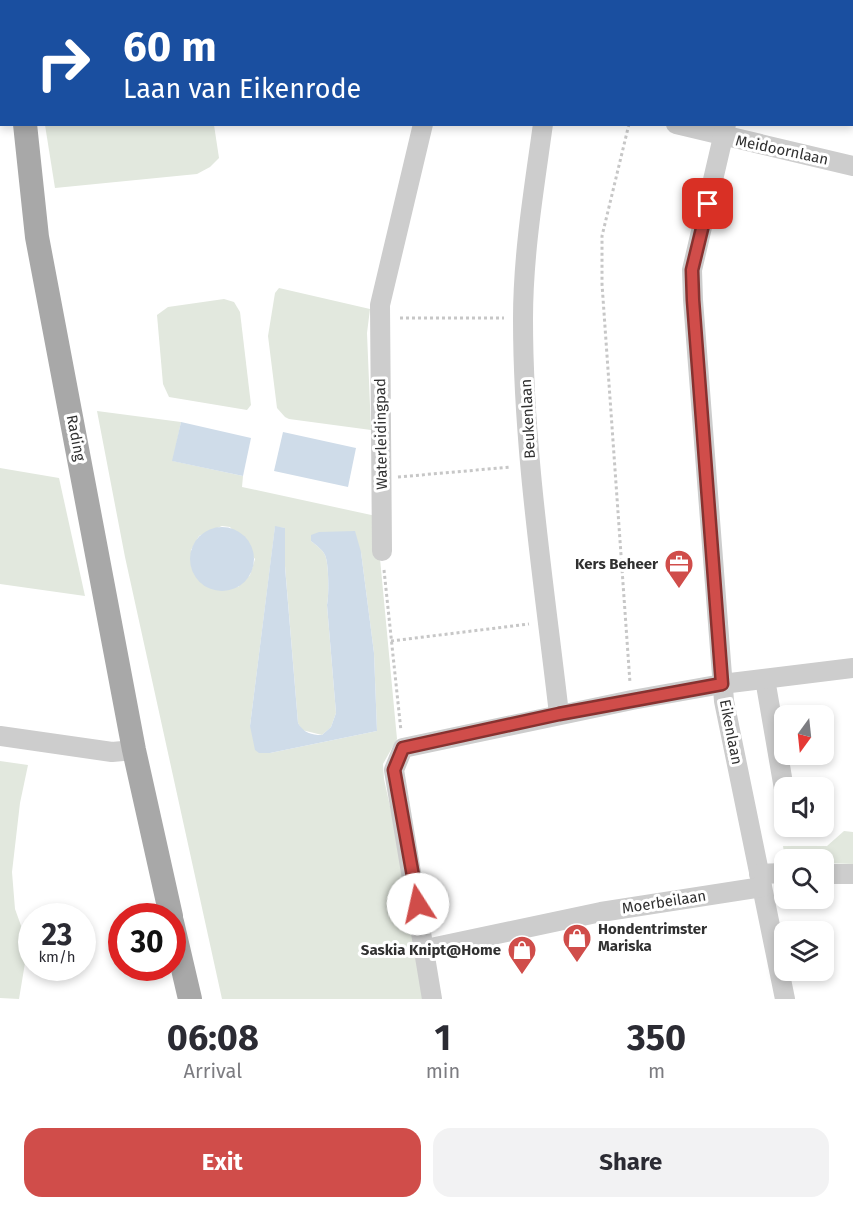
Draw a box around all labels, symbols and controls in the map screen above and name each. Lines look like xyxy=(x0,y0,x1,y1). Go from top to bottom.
text: 60 m xyxy=(123,22,217,72)
icon: right xyxy=(24,24,102,102)
text: Laan van Eikenrode xyxy=(123,73,361,105)
street label: Meidoornlaan xyxy=(734,131,830,169)
pin xyxy=(682,178,733,229)
icon: arrive xyxy=(691,187,724,220)
street label: Waterleidingpad xyxy=(371,378,391,490)
street label: Beukenlaan xyxy=(517,379,539,459)
street label: Rading xyxy=(63,413,89,463)
office icon: Kers Beheer xyxy=(663,548,695,590)
place label: Kers Beheer xyxy=(575,555,659,573)
street label: Eikenlaan xyxy=(716,698,746,766)
north arrow xyxy=(774,705,834,765)
map controls xyxy=(774,705,834,981)
button: sound xyxy=(774,777,834,837)
button: search xyxy=(774,849,834,909)
position arrow xyxy=(386,872,450,936)
street label: Moerbeilaan xyxy=(621,886,707,918)
speed limit sign: 30 xyxy=(108,903,186,981)
text: 23 xyxy=(42,917,72,953)
place label: Hondentrimster Mariska xyxy=(598,920,708,955)
button: layers xyxy=(774,921,834,981)
shop icon: Hondentrimster Mariska xyxy=(561,922,593,964)
shop icon: Saskia Knipt@Home xyxy=(506,934,538,976)
place label: Saskia Knipt@Home xyxy=(361,941,501,959)
text: km/h xyxy=(38,948,76,966)
text: 06:08 xyxy=(167,1016,259,1060)
text: 1 xyxy=(435,1016,451,1060)
text: 350 xyxy=(627,1016,686,1060)
text: Arrival xyxy=(184,1059,242,1083)
text: min xyxy=(426,1059,460,1083)
text: m xyxy=(648,1059,665,1083)
button: Exit xyxy=(24,1128,421,1197)
button: Share xyxy=(433,1128,829,1197)

